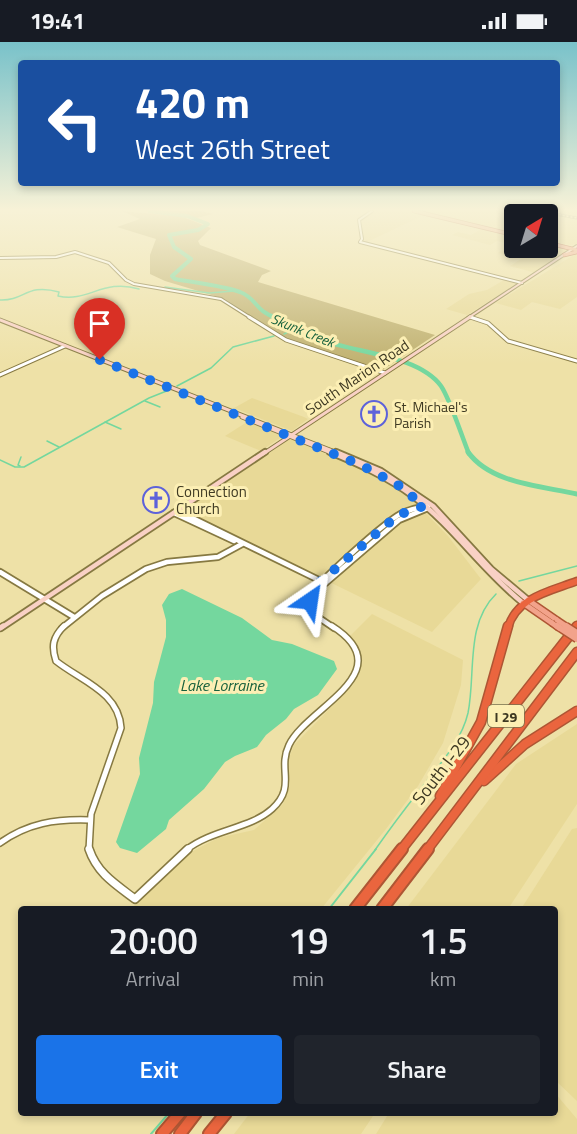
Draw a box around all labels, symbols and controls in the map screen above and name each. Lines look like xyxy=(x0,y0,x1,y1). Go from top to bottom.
text: 19:41 xyxy=(30,4,85,38)
text: 420 m xyxy=(135,70,250,134)
icon: left xyxy=(36,84,114,162)
text: West 26th Street xyxy=(135,128,330,169)
north arrow xyxy=(504,204,558,258)
map controls xyxy=(504,204,558,258)
pin xyxy=(74,298,125,360)
icon: arrive xyxy=(83,307,116,340)
water label: Skunk Creek xyxy=(268,308,340,353)
street label: South Marion Road xyxy=(300,334,414,420)
place label: St. Michael's Parish xyxy=(394,396,468,433)
church icon: St. Michael's Parish xyxy=(359,399,389,429)
place label: Connection Church xyxy=(176,480,247,520)
church icon: Connection Church xyxy=(141,485,171,515)
position arrow xyxy=(278,569,342,633)
water label: Lake Lorraine xyxy=(180,673,265,697)
road number: I 29 xyxy=(488,705,524,727)
street label: South I-29 xyxy=(405,730,477,810)
text: 20:00 xyxy=(108,913,198,968)
text: 19 xyxy=(288,913,328,968)
text: 1.5 xyxy=(419,913,468,968)
text: Arrival xyxy=(126,963,180,994)
text: min xyxy=(292,963,324,994)
text: km xyxy=(430,963,456,994)
button: Exit xyxy=(36,1035,282,1104)
button: Share xyxy=(294,1035,540,1104)

